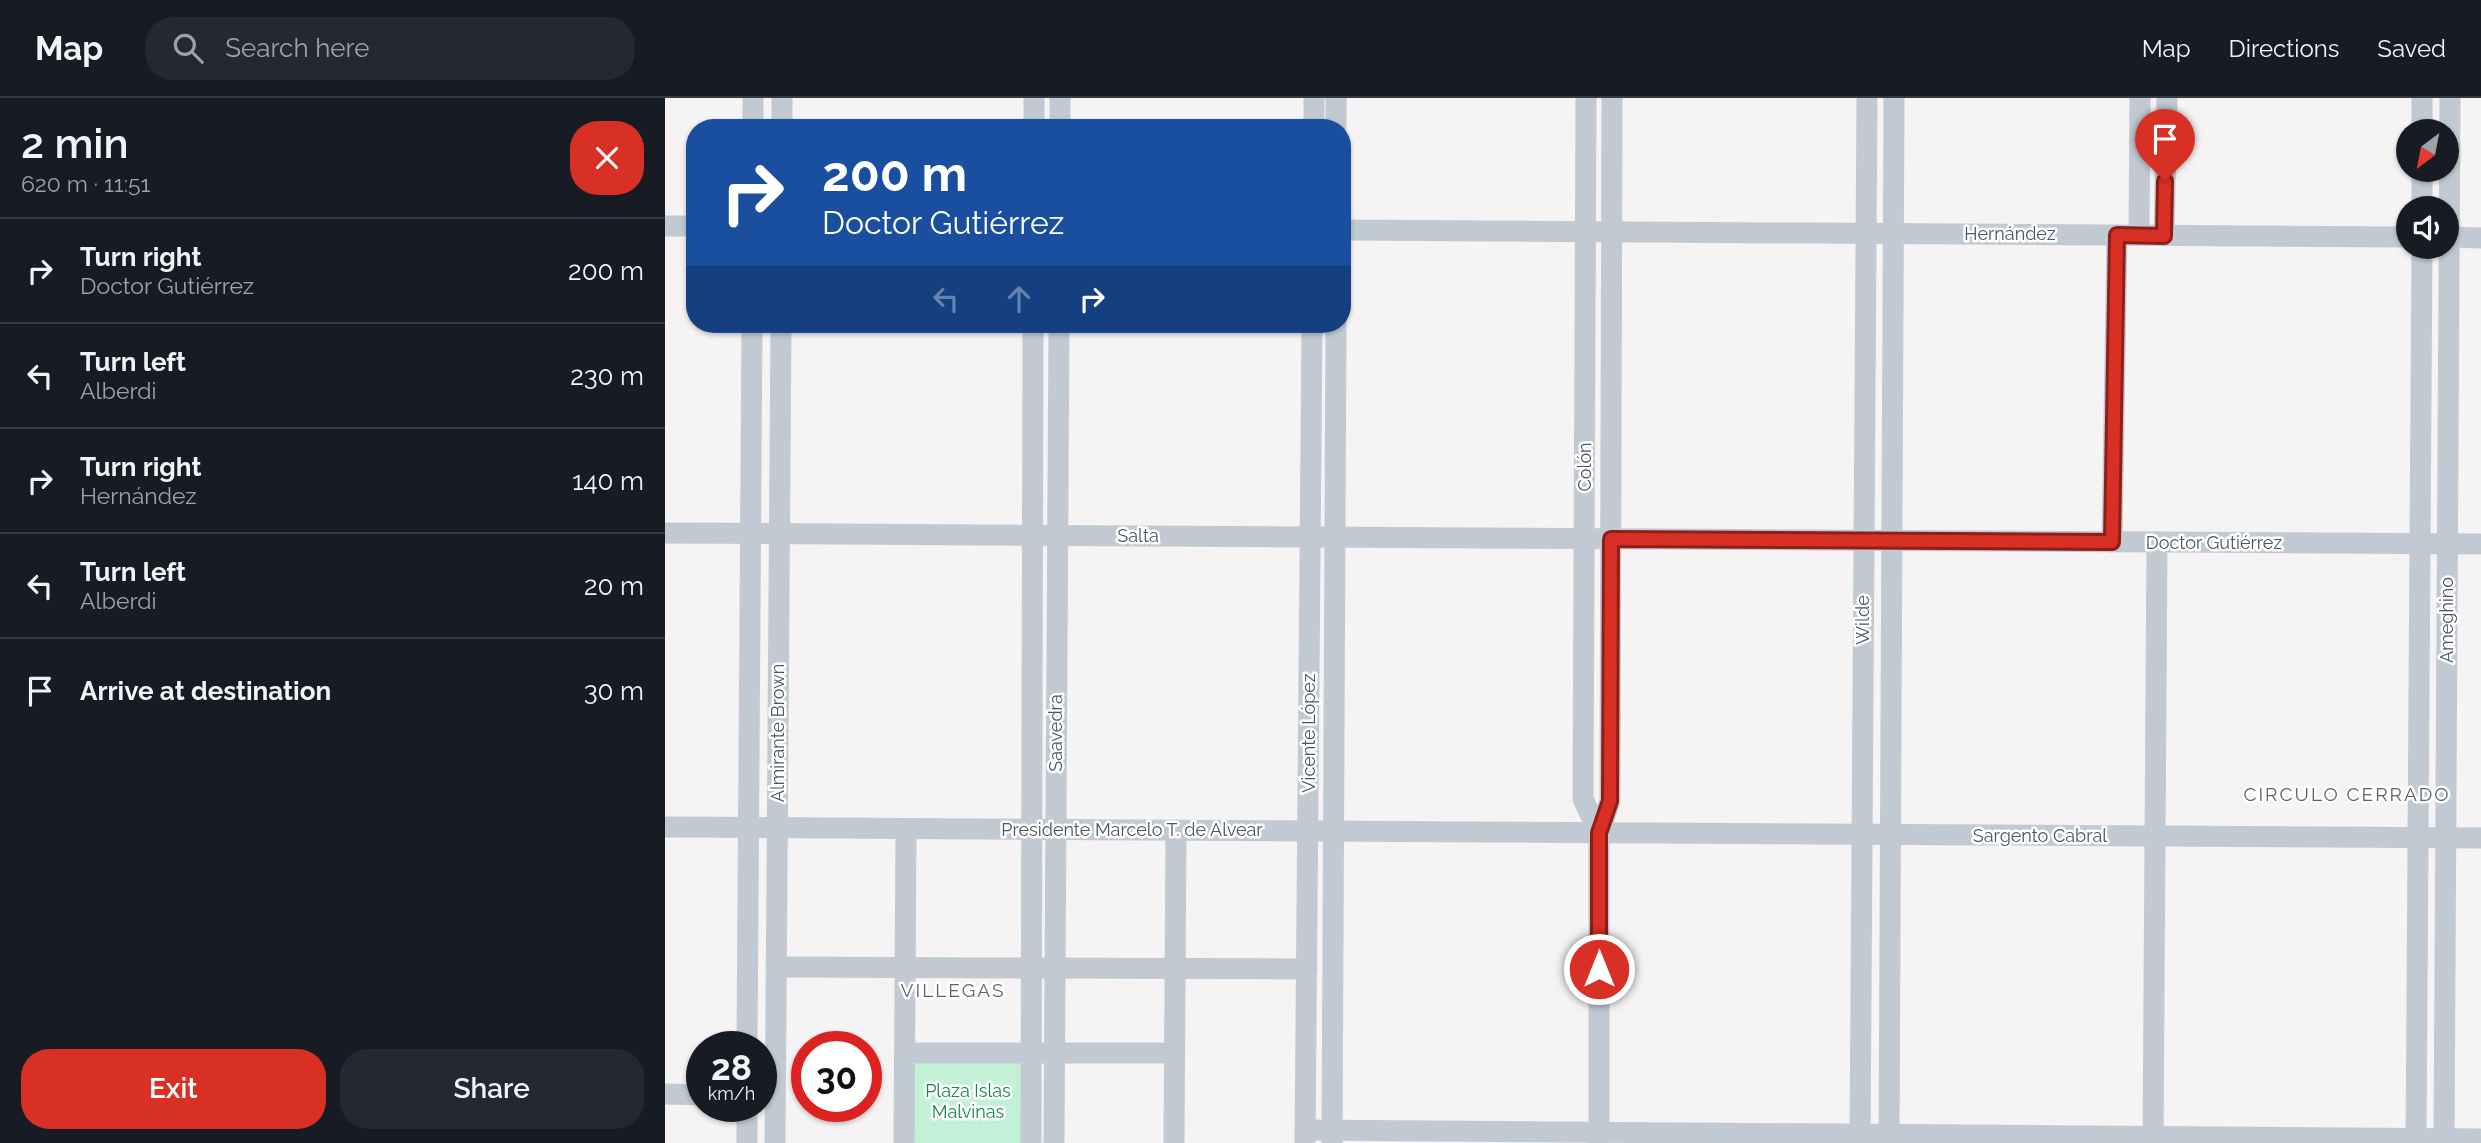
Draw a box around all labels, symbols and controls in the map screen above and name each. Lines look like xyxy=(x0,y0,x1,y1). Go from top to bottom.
search box xyxy=(145,17,635,80)
text: Map xyxy=(35,29,103,68)
icon: search xyxy=(169,29,207,67)
text: Search here xyxy=(225,33,370,63)
text: Map xyxy=(2142,34,2191,63)
text: Directions xyxy=(2229,34,2339,63)
text: Saved xyxy=(2377,34,2446,63)
pin xyxy=(2135,109,2195,181)
text: 2 min xyxy=(21,119,129,168)
north arrow xyxy=(2396,119,2459,182)
map controls xyxy=(2396,119,2459,259)
icon: arrive xyxy=(2146,120,2184,158)
button: close xyxy=(570,121,644,195)
text: 200 m xyxy=(822,145,967,202)
icon: right xyxy=(707,147,798,238)
text: 620 m · 11:51 xyxy=(21,170,150,197)
button: sound xyxy=(2396,196,2459,259)
text: Doctor Gutiérrez xyxy=(822,204,1064,241)
street label: Hernández xyxy=(1964,223,2056,244)
text: Turn right xyxy=(80,242,201,272)
icon: right xyxy=(21,252,59,290)
text: 200 m xyxy=(568,256,644,286)
text: Doctor Gutiérrez xyxy=(80,272,254,299)
icon: left xyxy=(927,280,965,318)
icon: ahead xyxy=(1000,280,1038,318)
icon: right xyxy=(1073,280,1111,318)
text: Turn left xyxy=(80,347,186,377)
icon: left xyxy=(21,357,59,395)
text: 230 m xyxy=(570,361,644,391)
text: Alberdi xyxy=(80,377,157,404)
street label: Colón xyxy=(1574,442,1595,492)
text: Turn right xyxy=(80,452,201,482)
icon: right xyxy=(21,462,59,500)
text: 140 m xyxy=(572,466,644,496)
text: Hernández xyxy=(80,482,197,509)
street label: Salta xyxy=(1117,525,1159,546)
street label: Doctor Gutiérrez xyxy=(2146,532,2282,553)
text: Turn left xyxy=(80,557,186,587)
icon: left xyxy=(21,567,59,605)
text: 20 m xyxy=(584,571,644,601)
street label: Ameghino xyxy=(2436,577,2457,663)
text: Alberdi xyxy=(80,587,157,614)
street label: Wilde xyxy=(1852,595,1873,645)
street label: Almirante Brown xyxy=(767,664,788,802)
icon: arrive xyxy=(21,672,59,710)
street label: Vicente López xyxy=(1298,673,1319,793)
text: Arrive at destination xyxy=(80,676,331,706)
text: 30 m xyxy=(584,676,644,706)
street label: Saavedra xyxy=(1045,694,1066,772)
district label: CIRCULO CERRADO xyxy=(2243,783,2451,805)
street label: Presidente Marcelo T. de Alvear xyxy=(1001,819,1263,840)
street label: Sargento Cabral xyxy=(1973,825,2107,846)
position arrow xyxy=(1562,932,1636,1006)
district label: VILLEGAS xyxy=(901,979,1005,1001)
speed limit sign: 30 xyxy=(791,1031,882,1122)
text: 28 xyxy=(711,1047,752,1088)
button: Exit xyxy=(21,1049,326,1129)
button: Share xyxy=(340,1049,644,1129)
park label: Plaza Islas Malvinas xyxy=(925,1080,1011,1122)
text: km/h xyxy=(708,1083,755,1104)

